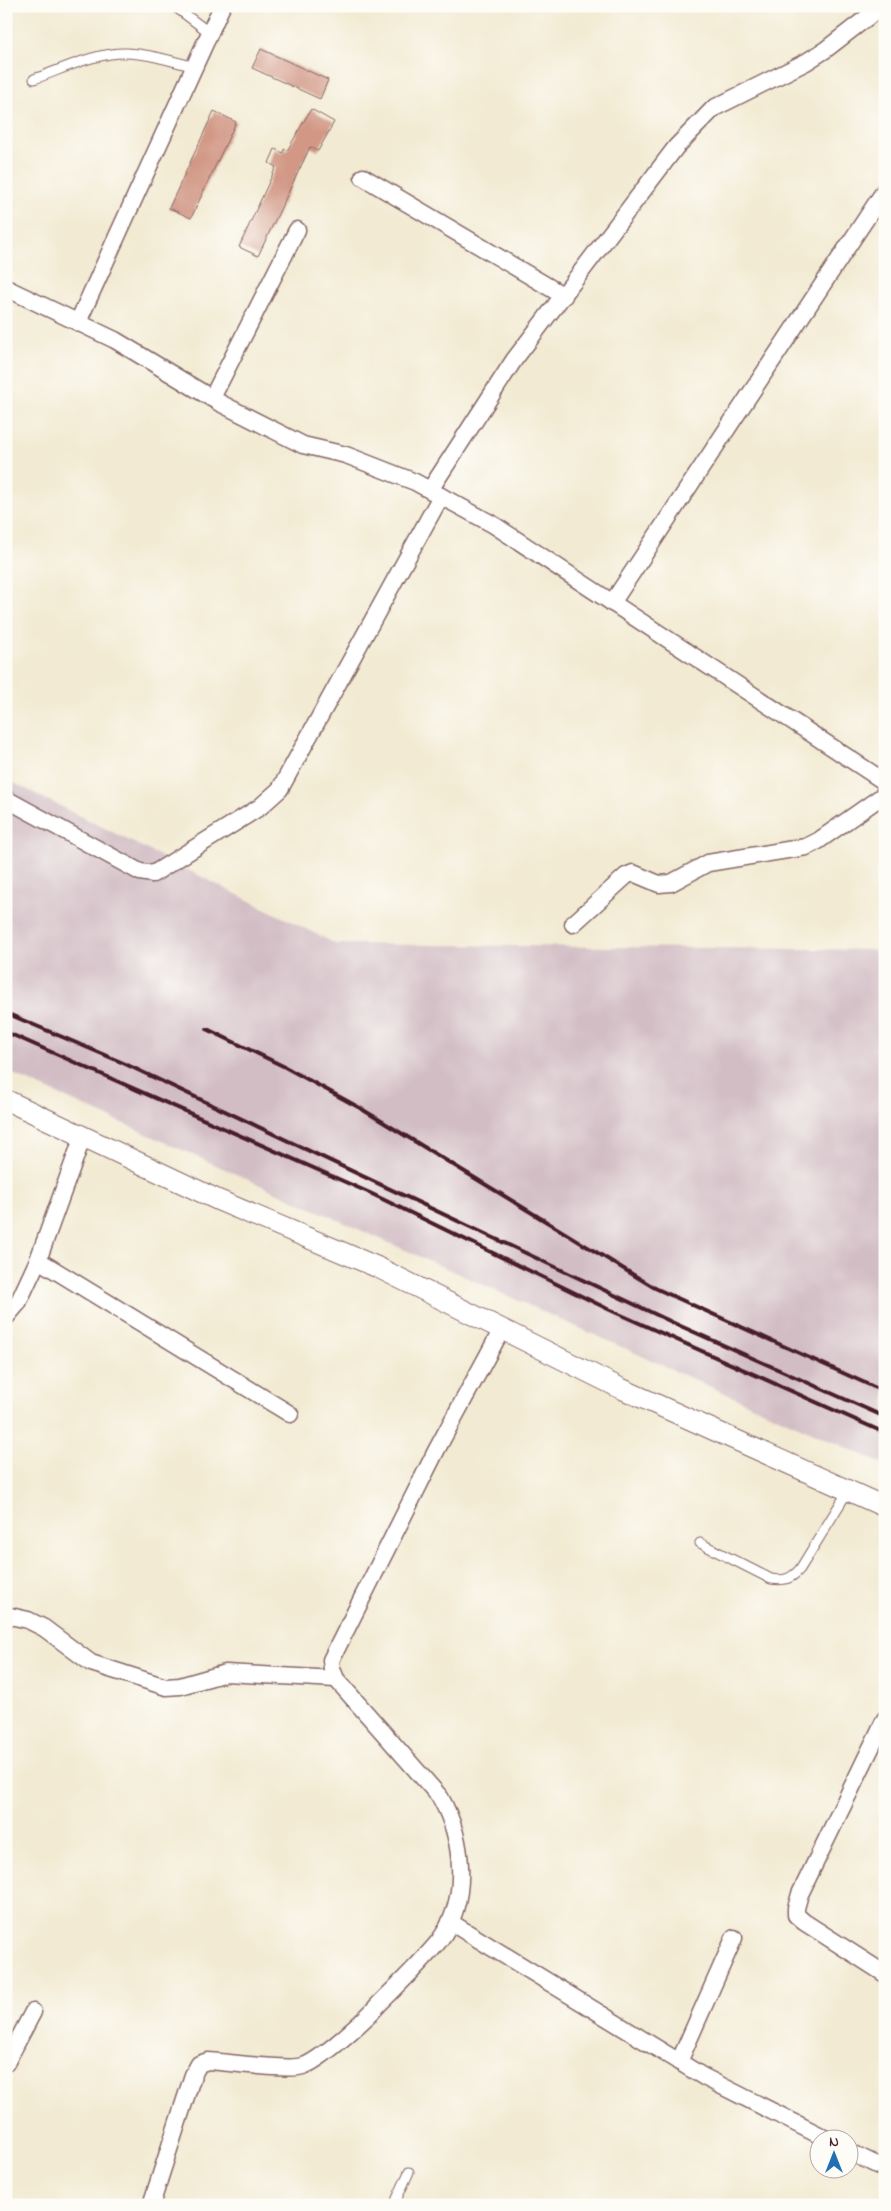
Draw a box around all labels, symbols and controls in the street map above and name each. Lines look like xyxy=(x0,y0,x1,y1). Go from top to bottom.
north arrow xyxy=(808,2128,858,2178)
text: N xyxy=(829,2132,839,2153)

